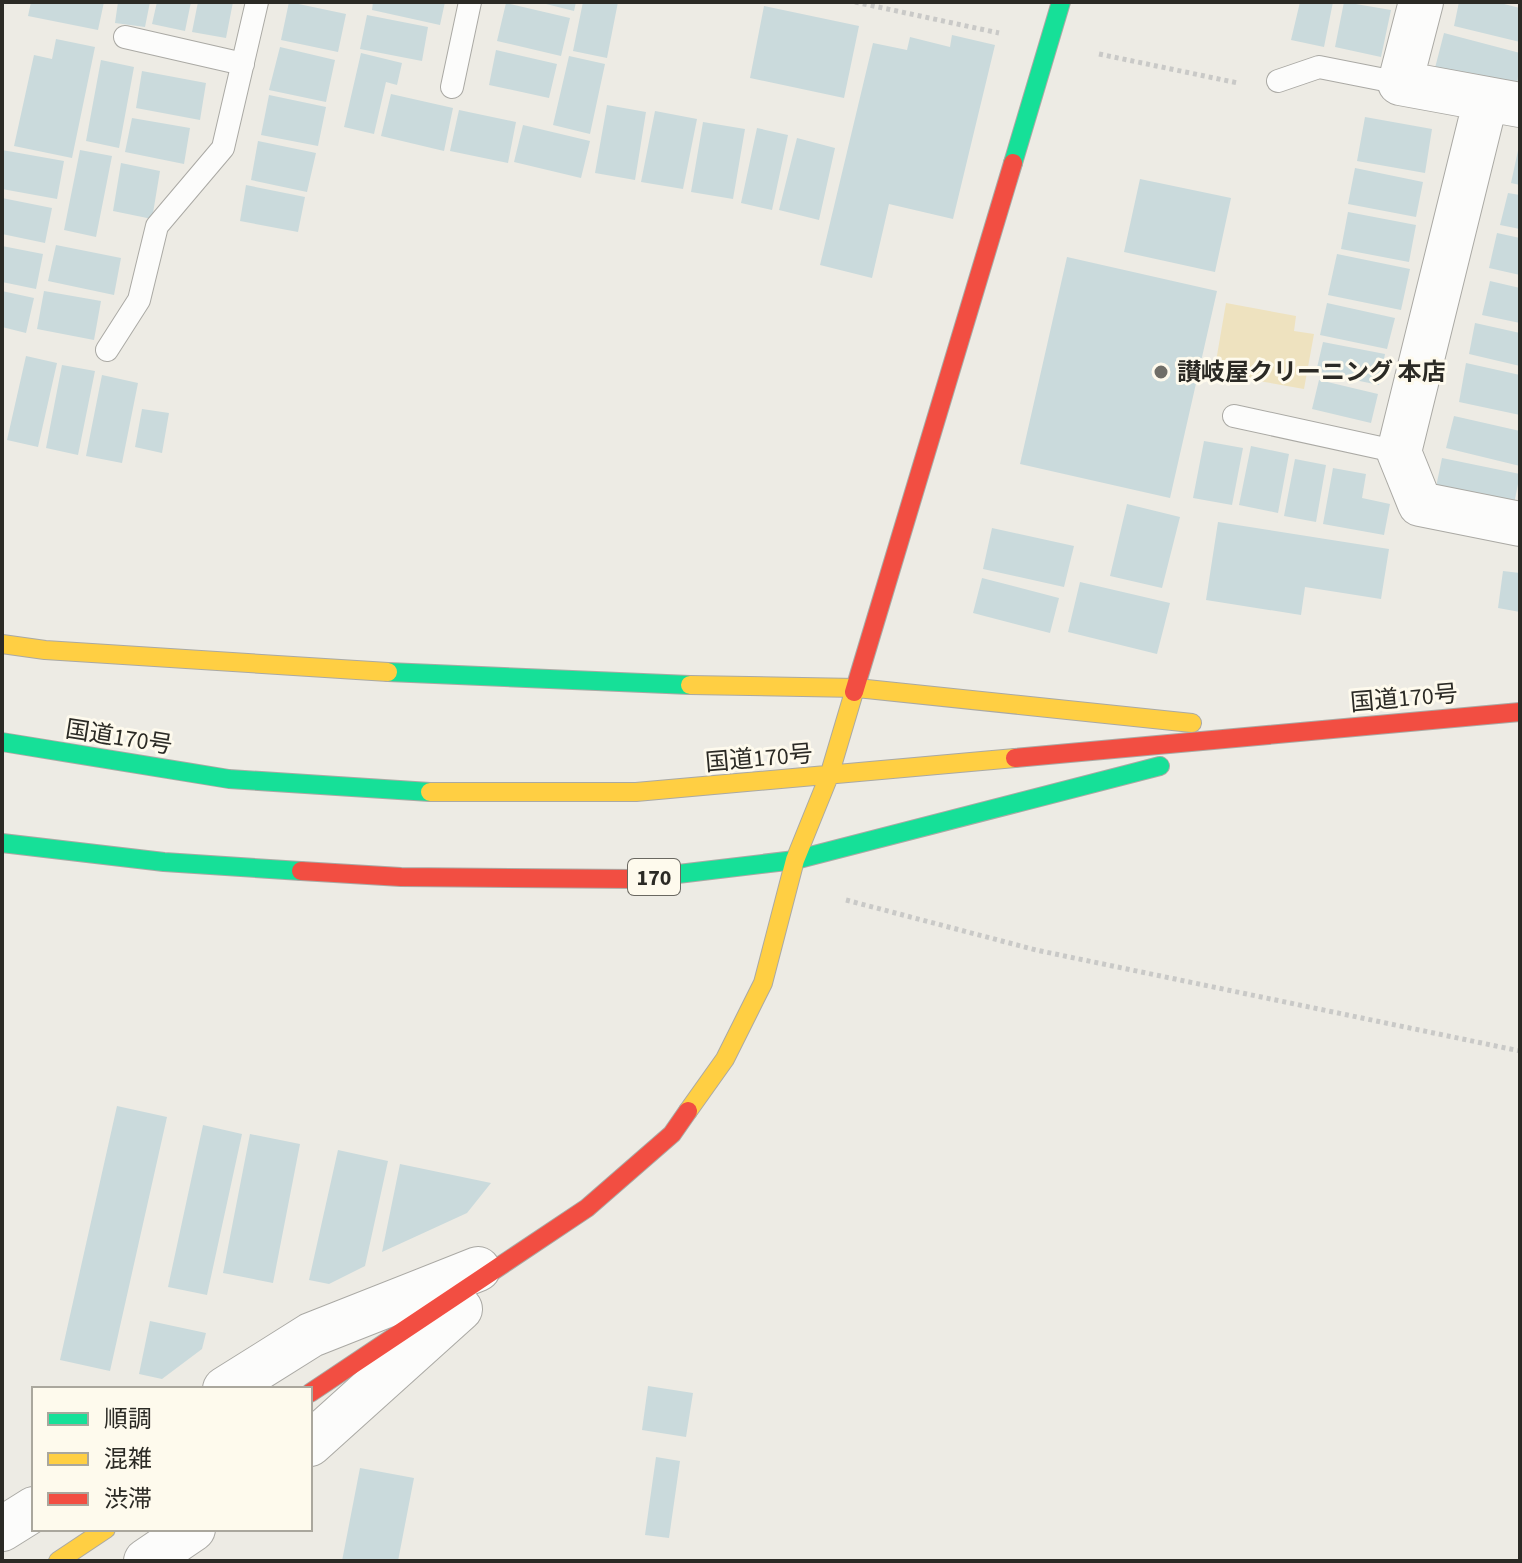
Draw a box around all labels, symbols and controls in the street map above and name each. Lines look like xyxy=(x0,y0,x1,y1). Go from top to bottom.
place label: 讃岐屋クリーニング 本店 xyxy=(1177,355,1446,390)
marker: 讃岐屋クリーニング 本店 xyxy=(1152,363,1170,381)
street label: 国道170号 xyxy=(1349,676,1459,721)
street label: 国道170号 xyxy=(63,712,175,763)
street label: 国道170号 xyxy=(704,736,814,781)
road number: 170 xyxy=(628,859,680,895)
legend xyxy=(32,1387,312,1531)
text: 順調 xyxy=(104,1402,152,1437)
text: 混雑 xyxy=(104,1442,152,1477)
text: 渋滞 xyxy=(104,1482,152,1517)

